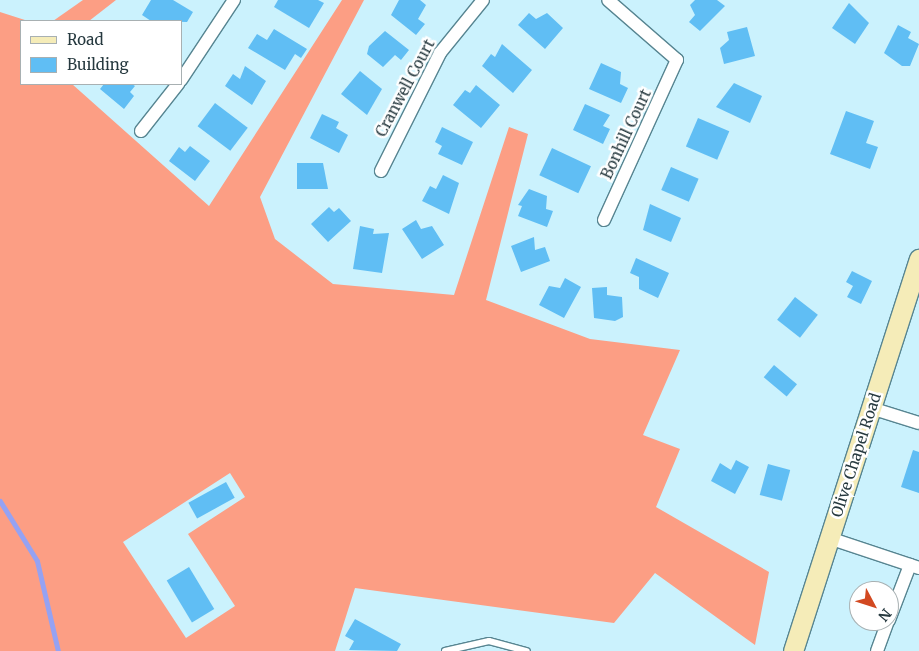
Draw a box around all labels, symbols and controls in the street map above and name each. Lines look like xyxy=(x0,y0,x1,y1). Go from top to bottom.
legend xyxy=(20,20,182,85)
text: Road xyxy=(67,30,103,49)
street label: Cranwell Court xyxy=(372,36,438,140)
text: Building xyxy=(67,55,129,74)
street label: Bonhill Court xyxy=(597,86,655,182)
street label: Olive Chapel Road xyxy=(827,391,885,519)
north arrow xyxy=(849,581,899,631)
text: N xyxy=(874,605,895,625)

